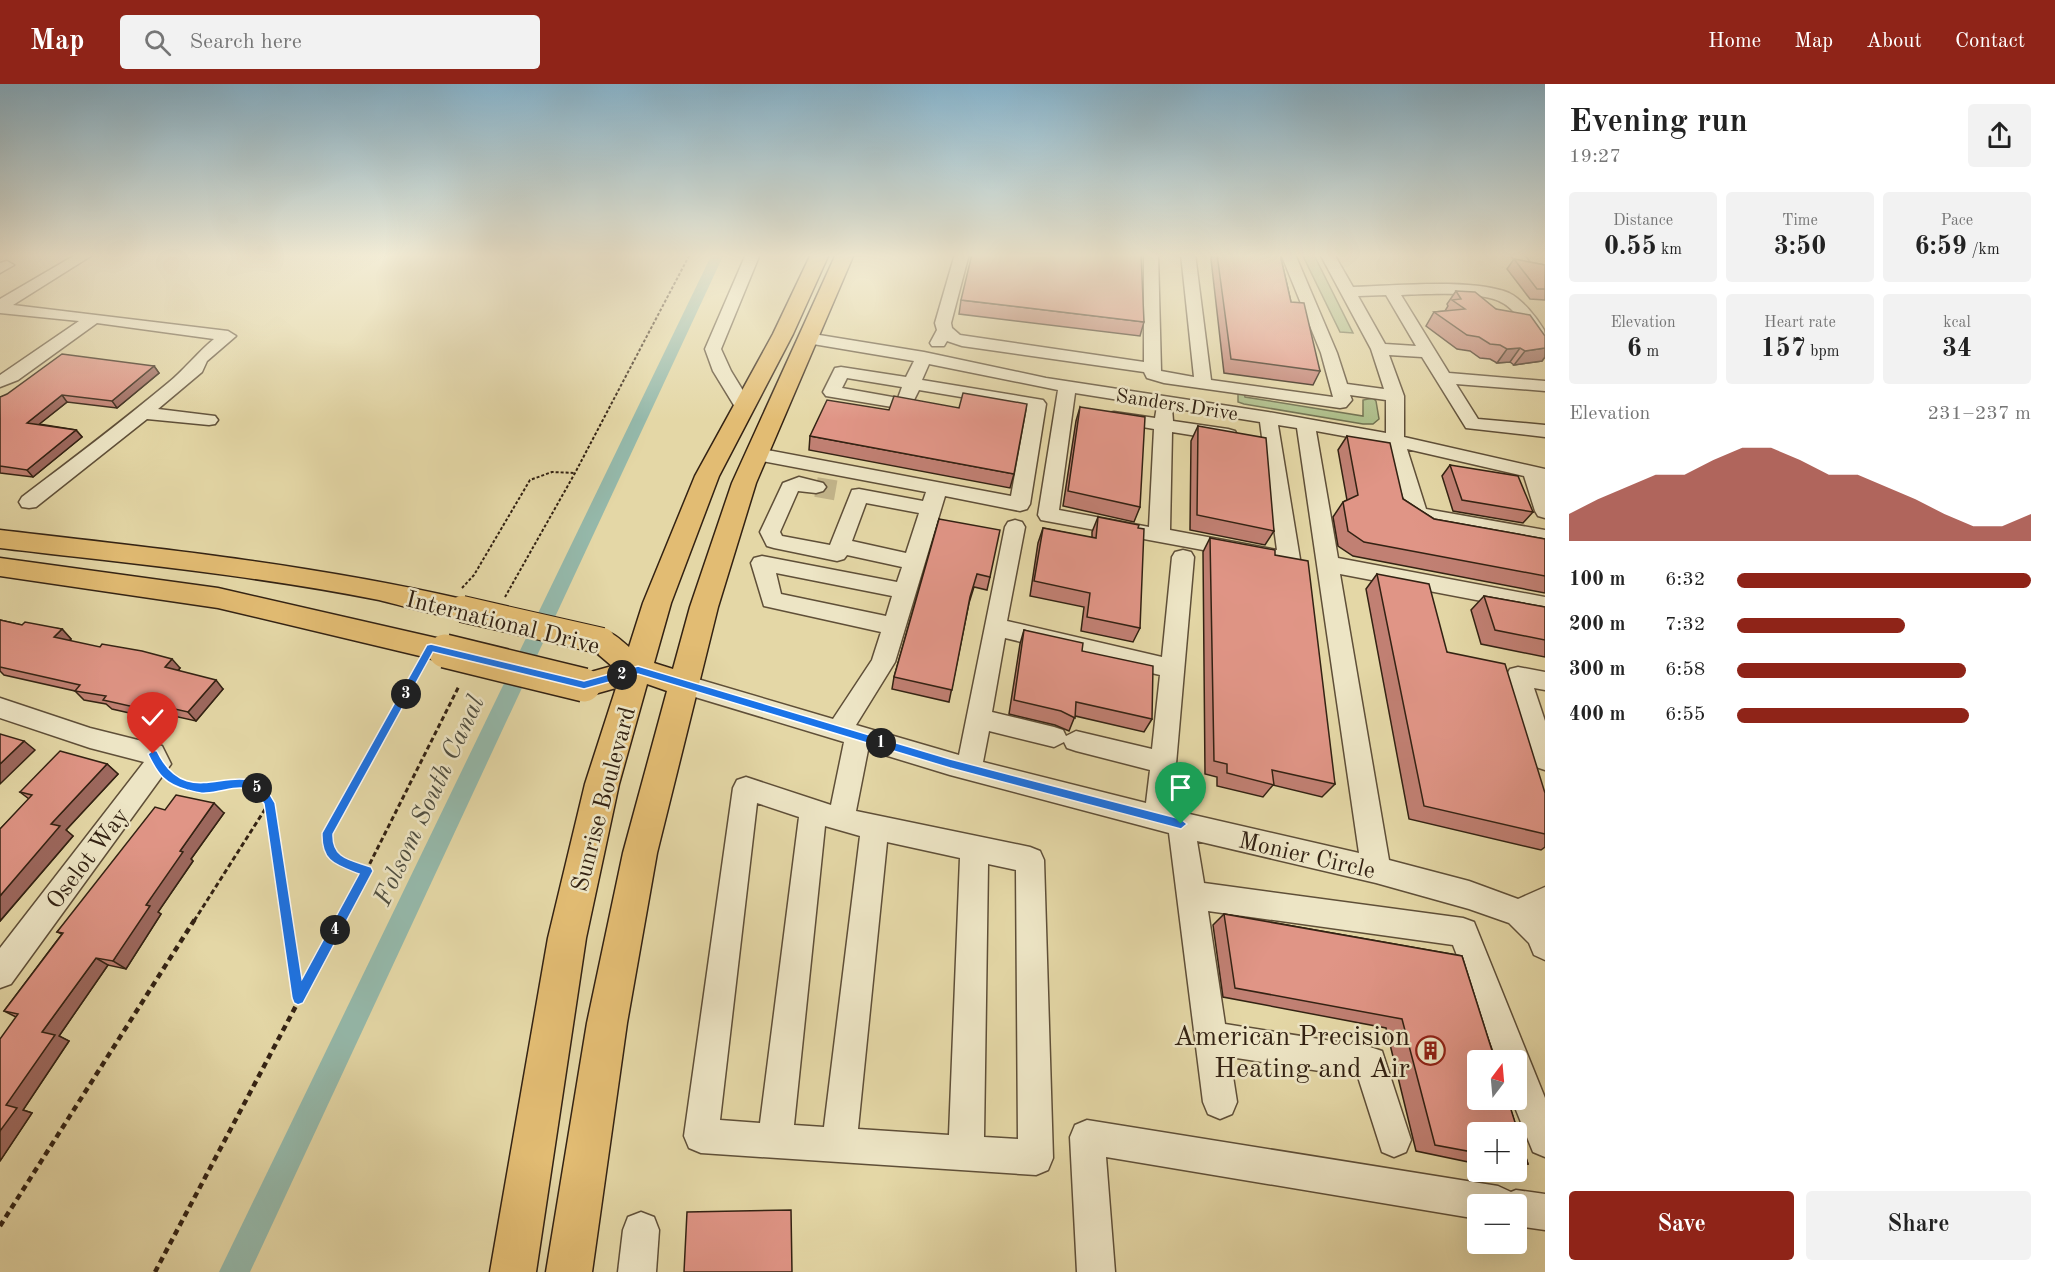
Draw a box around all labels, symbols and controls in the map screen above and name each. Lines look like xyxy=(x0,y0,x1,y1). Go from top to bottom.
search box xyxy=(120,15,540,69)
icon: search xyxy=(141,26,174,59)
text: Map xyxy=(30,28,84,56)
text: Search here xyxy=(189,31,302,53)
text: Home xyxy=(1708,31,1761,52)
text: Map xyxy=(1794,31,1833,52)
text: About xyxy=(1866,31,1922,52)
text: Contact xyxy=(1955,31,2025,52)
button: share xyxy=(1968,104,2031,167)
text: Evening run xyxy=(1569,106,1748,139)
text: 19:27 xyxy=(1569,147,1621,167)
text: Distance xyxy=(1613,213,1673,229)
text: Time xyxy=(1782,213,1818,229)
text: Pace xyxy=(1941,213,1973,229)
text: 0.55 xyxy=(1604,234,1657,260)
text: 3:50 xyxy=(1774,234,1826,260)
text: 6:59 xyxy=(1914,234,1967,260)
text: km xyxy=(1657,242,1682,258)
text: /km xyxy=(1967,242,2000,258)
text: Elevation xyxy=(1610,315,1676,331)
text: Heart rate xyxy=(1764,315,1836,331)
text: kcal xyxy=(1943,315,1971,331)
text: 6 xyxy=(1627,336,1642,362)
text: 157 xyxy=(1761,336,1806,362)
text: 34 xyxy=(1942,336,1972,362)
text: m xyxy=(1642,344,1659,360)
text: bpm xyxy=(1806,344,1839,360)
street label: Sanders Drive xyxy=(1114,386,1239,425)
text: Elevation xyxy=(1569,404,1650,424)
text: 231–237 m xyxy=(1928,404,2031,424)
text: 100 m xyxy=(1569,570,1625,590)
text: 6:32 xyxy=(1665,570,1705,590)
street label: International Drive xyxy=(403,588,602,660)
text: 200 m xyxy=(1569,615,1625,635)
text: 7:32 xyxy=(1665,615,1705,635)
pin: 2 xyxy=(607,660,637,690)
text: 300 m xyxy=(1569,660,1625,680)
text: 6:58 xyxy=(1665,660,1705,680)
text: 2 xyxy=(617,667,627,683)
pin: 3 xyxy=(391,679,421,709)
text: 3 xyxy=(401,686,411,702)
pin xyxy=(127,692,178,754)
water label: Folsom South Canal xyxy=(369,692,490,911)
icon: check xyxy=(136,701,169,734)
street label: Sunrise Boulevard xyxy=(569,705,641,894)
text: 400 m xyxy=(1569,705,1625,725)
text: 6:55 xyxy=(1665,705,1705,725)
pin: 1 xyxy=(866,728,896,758)
text: 1 xyxy=(876,735,886,751)
pin xyxy=(1155,762,1206,824)
icon: arrive xyxy=(1164,771,1197,804)
pin: 5 xyxy=(242,773,272,803)
text: 5 xyxy=(252,780,262,796)
street label: Oselot Way xyxy=(43,804,134,914)
street label: Monier Circle xyxy=(1236,830,1377,884)
pin: 4 xyxy=(320,915,350,945)
text: 4 xyxy=(330,922,340,938)
place label: American Precision Heating and Air xyxy=(1174,1024,1410,1084)
building icon: American Precision Heating and Air xyxy=(1415,1035,1447,1067)
north arrow xyxy=(1467,1050,1527,1110)
map controls xyxy=(1467,1050,1527,1254)
button: + xyxy=(1467,1122,1527,1182)
button: Save xyxy=(1569,1191,1794,1260)
button: Share xyxy=(1806,1191,2031,1260)
button: − xyxy=(1467,1194,1527,1254)

